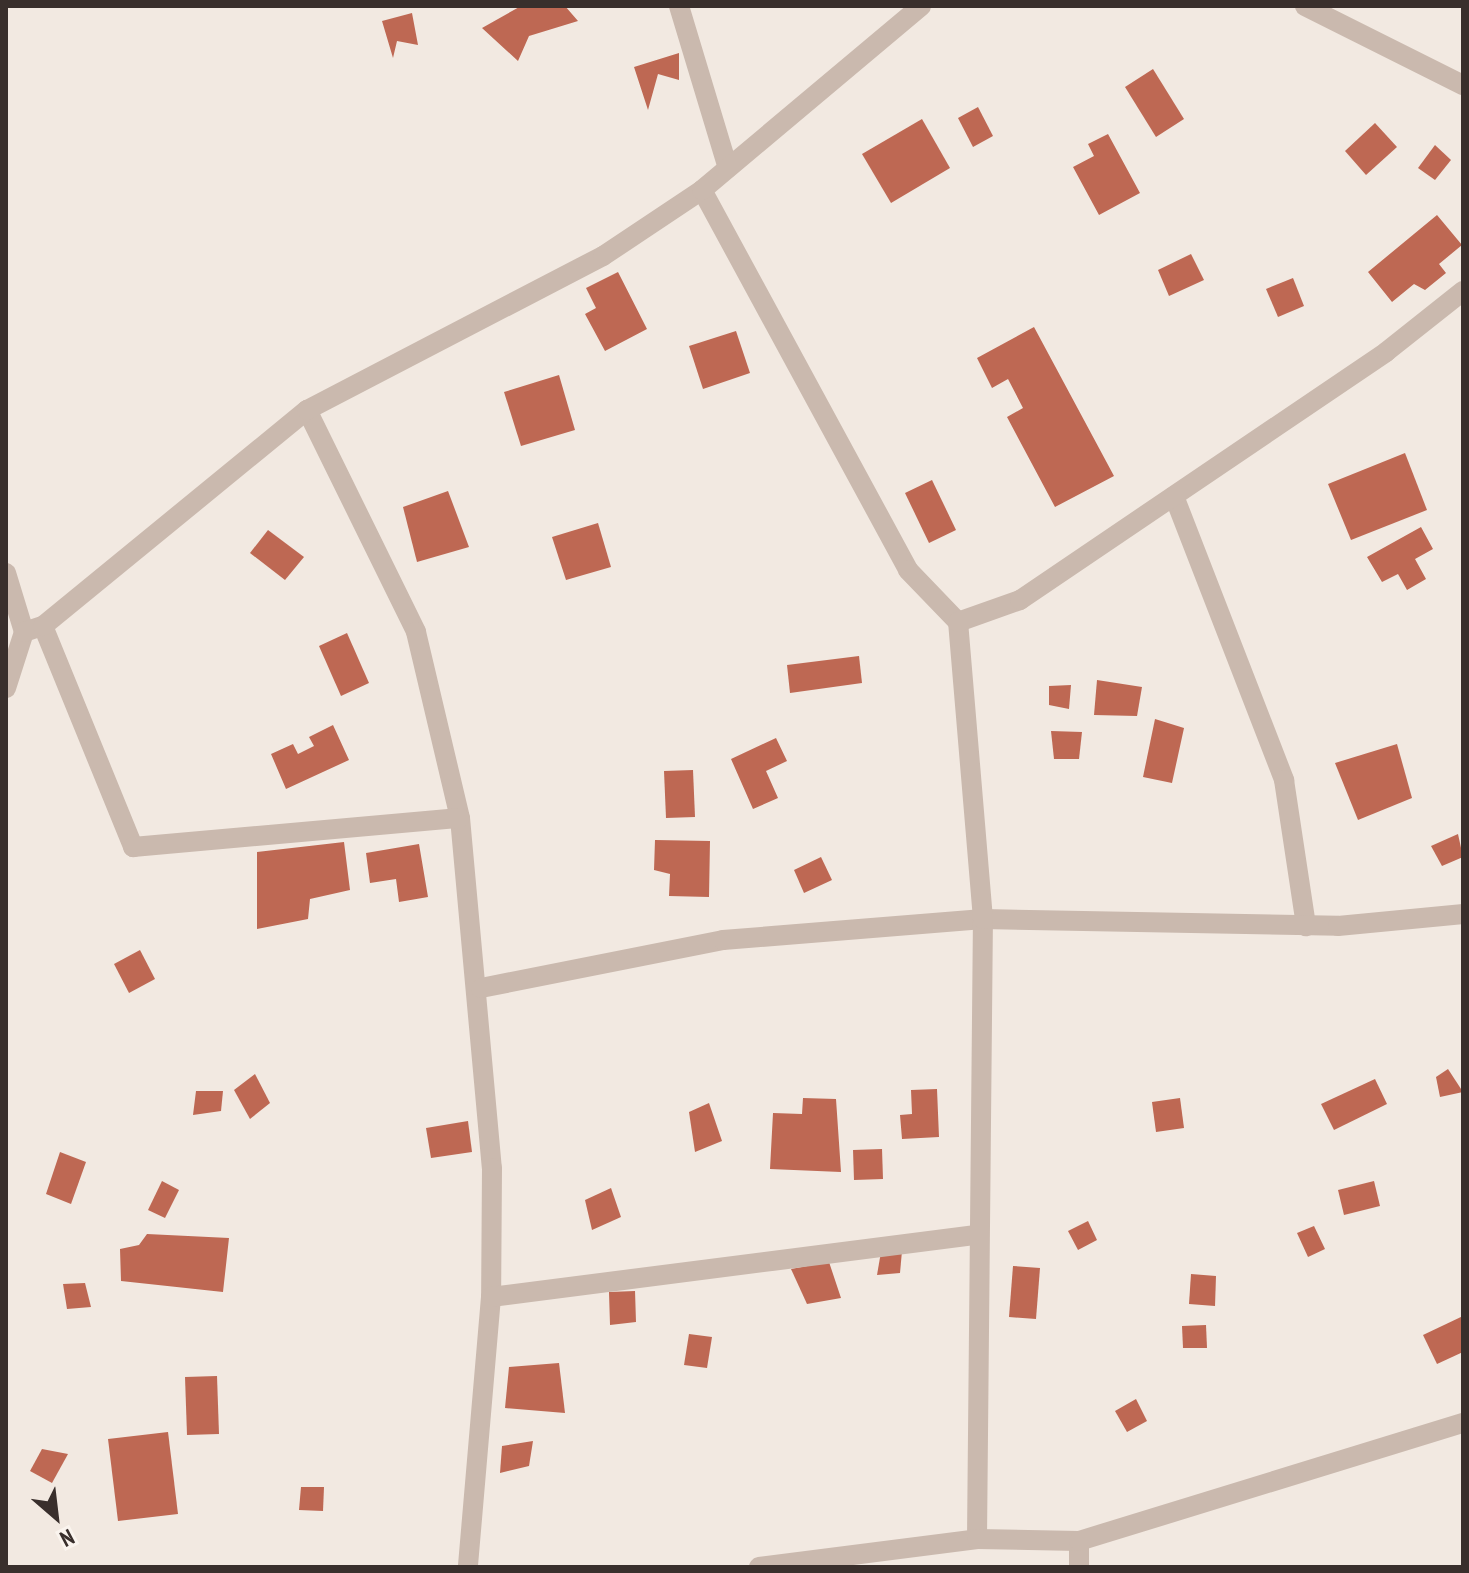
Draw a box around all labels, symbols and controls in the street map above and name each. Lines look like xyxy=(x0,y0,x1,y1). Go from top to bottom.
north arrow xyxy=(16,1477,96,1557)
text: N xyxy=(55,1523,79,1553)

